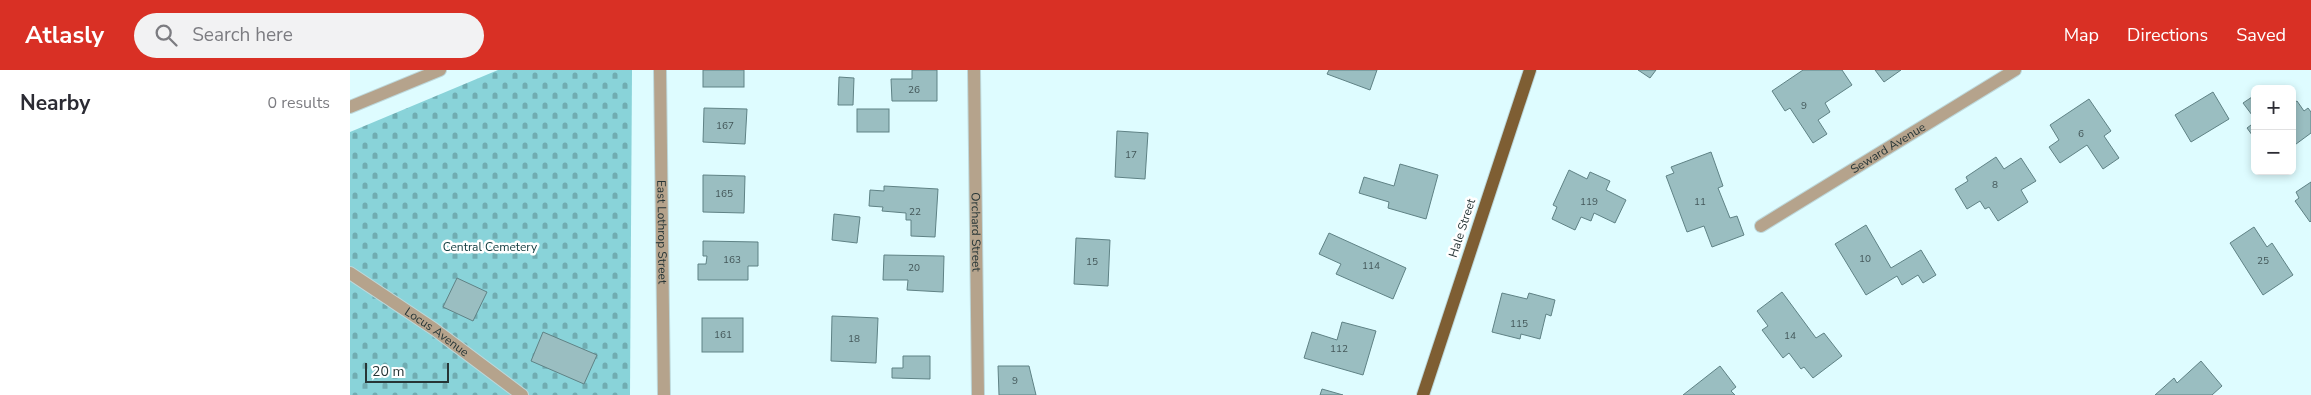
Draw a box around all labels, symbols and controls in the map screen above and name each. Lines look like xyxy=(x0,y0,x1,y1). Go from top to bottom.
search box xyxy=(134,13,484,58)
text: Atlasly xyxy=(25,19,104,51)
icon: search xyxy=(152,21,180,49)
text: Search here xyxy=(192,22,293,48)
text: Map xyxy=(2064,23,2099,47)
text: Directions xyxy=(2127,23,2208,47)
text: Saved xyxy=(2236,23,2286,47)
house number: 26 xyxy=(908,83,920,97)
map controls xyxy=(2251,85,2296,175)
button: + xyxy=(2251,85,2296,130)
text: Nearby xyxy=(20,89,90,117)
text: 0 results xyxy=(268,92,330,114)
house number: 9 xyxy=(1801,99,1807,113)
house number: 167 xyxy=(716,119,734,133)
street label: Seward Avenue xyxy=(1847,119,1928,177)
house number: 6 xyxy=(2078,127,2084,141)
button: − xyxy=(2251,130,2296,175)
house number: 17 xyxy=(1125,148,1137,162)
house number: 8 xyxy=(1992,178,1998,192)
street label: East Lothrop Street xyxy=(653,180,671,285)
house number: 165 xyxy=(715,187,733,201)
street label: Orchard Street xyxy=(968,192,984,273)
house number: 119 xyxy=(1580,195,1598,209)
house number: 11 xyxy=(1694,195,1706,209)
street label: Hale Street xyxy=(1445,196,1479,260)
house number: 22 xyxy=(909,205,921,219)
park label: Central Cemetery xyxy=(443,239,538,255)
house number: 10 xyxy=(1859,252,1871,266)
house number: 163 xyxy=(723,253,741,267)
house number: 25 xyxy=(2257,254,2269,268)
house number: 15 xyxy=(1086,255,1098,269)
house number: 114 xyxy=(1362,259,1380,273)
house number: 20 xyxy=(908,261,920,275)
street label: Locus Avenue xyxy=(402,304,472,360)
house number: 115 xyxy=(1510,317,1528,331)
house number: 161 xyxy=(714,328,732,342)
house number: 14 xyxy=(1784,329,1796,343)
house number: 18 xyxy=(848,332,860,346)
house number: 112 xyxy=(1330,342,1348,356)
scale bar xyxy=(365,360,449,383)
text: 20 m xyxy=(372,362,404,381)
house number: 9 xyxy=(1012,374,1018,388)

